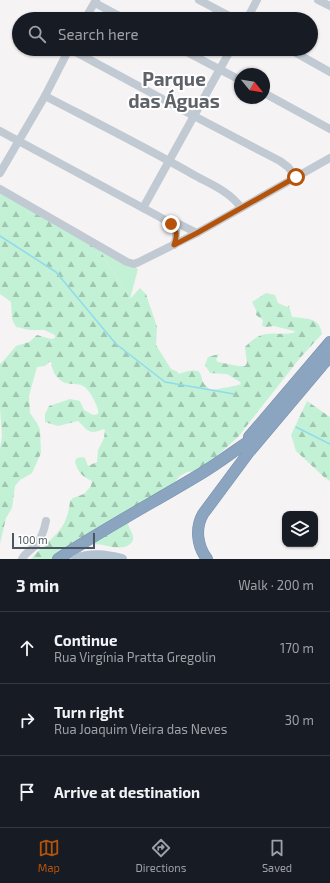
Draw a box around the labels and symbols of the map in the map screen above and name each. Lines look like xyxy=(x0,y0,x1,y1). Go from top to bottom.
district label: Parque das Águas xyxy=(128,67,220,112)
north arrow xyxy=(234,68,270,104)
route start xyxy=(287,168,305,186)
route end xyxy=(162,215,180,233)
scale bar xyxy=(12,531,95,550)

